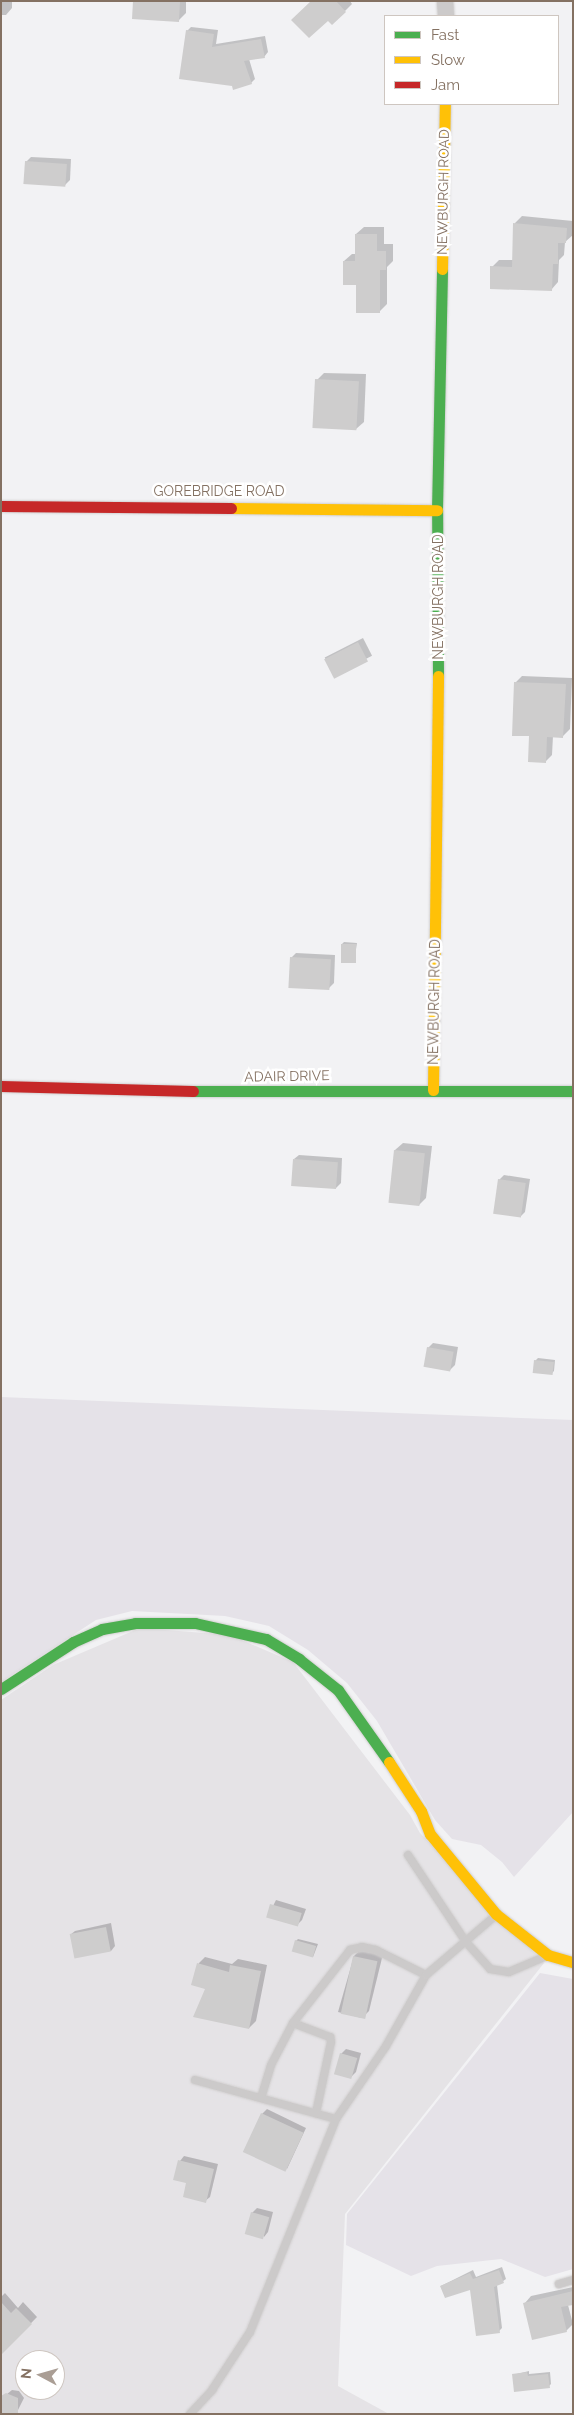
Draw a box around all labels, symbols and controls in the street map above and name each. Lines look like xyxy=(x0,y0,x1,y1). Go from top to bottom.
legend xyxy=(384,15,559,105)
text: Fast xyxy=(431,26,459,44)
text: Slow xyxy=(431,51,465,69)
text: Jam xyxy=(431,76,460,94)
street label: NEWBURGH ROAD xyxy=(434,129,452,255)
street label: GOREBRIDGE ROAD xyxy=(153,483,285,499)
street label: NEWBURGH ROAD xyxy=(430,534,446,660)
street label: NEWBURGH ROAD xyxy=(425,939,443,1065)
street label: ADAIR DRIVE xyxy=(244,1067,330,1085)
north arrow xyxy=(15,2350,65,2400)
text: N xyxy=(18,2367,35,2380)

